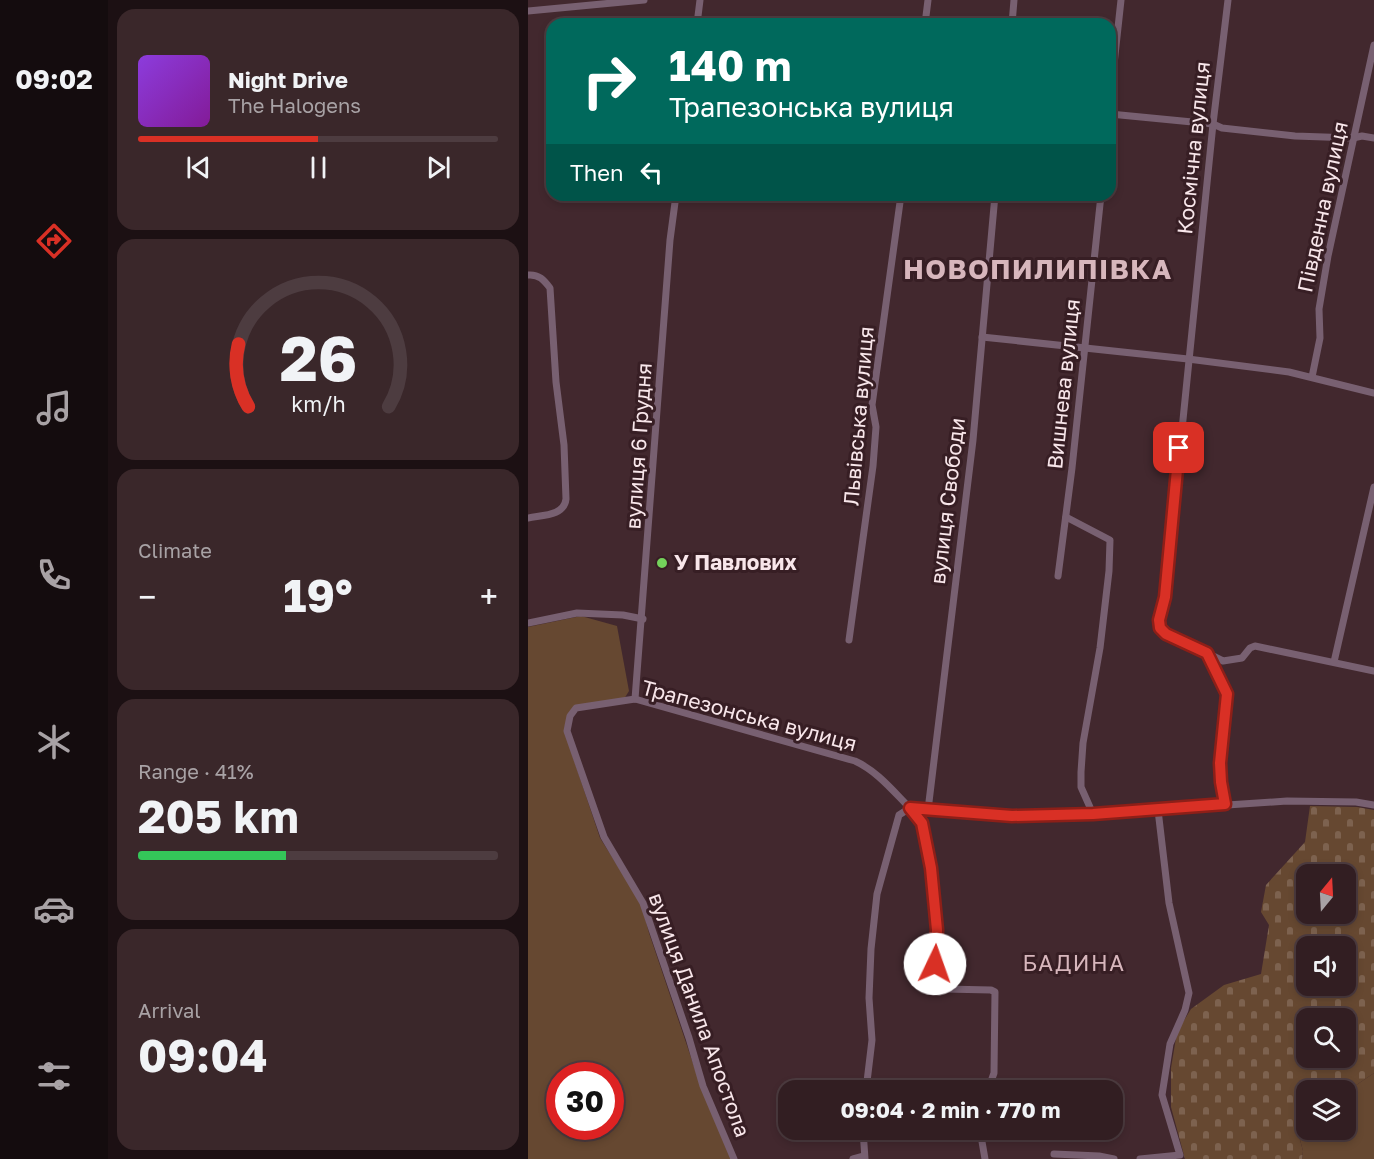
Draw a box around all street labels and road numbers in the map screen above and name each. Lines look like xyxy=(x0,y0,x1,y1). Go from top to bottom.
street label: Космічна вулиця xyxy=(1171,60,1215,236)
street label: Південна вулиця xyxy=(1291,119,1353,295)
street label: Вишнева вулиця xyxy=(1041,298,1085,470)
street label: Львівська вулиця xyxy=(837,325,879,507)
street label: вулиця 6 Грудня xyxy=(619,362,657,530)
street label: вулиця Свободи xyxy=(924,416,970,586)
street label: Трапезонська вулиця xyxy=(639,674,860,756)
street label: вулиця Данила Апостола xyxy=(644,889,756,1140)

